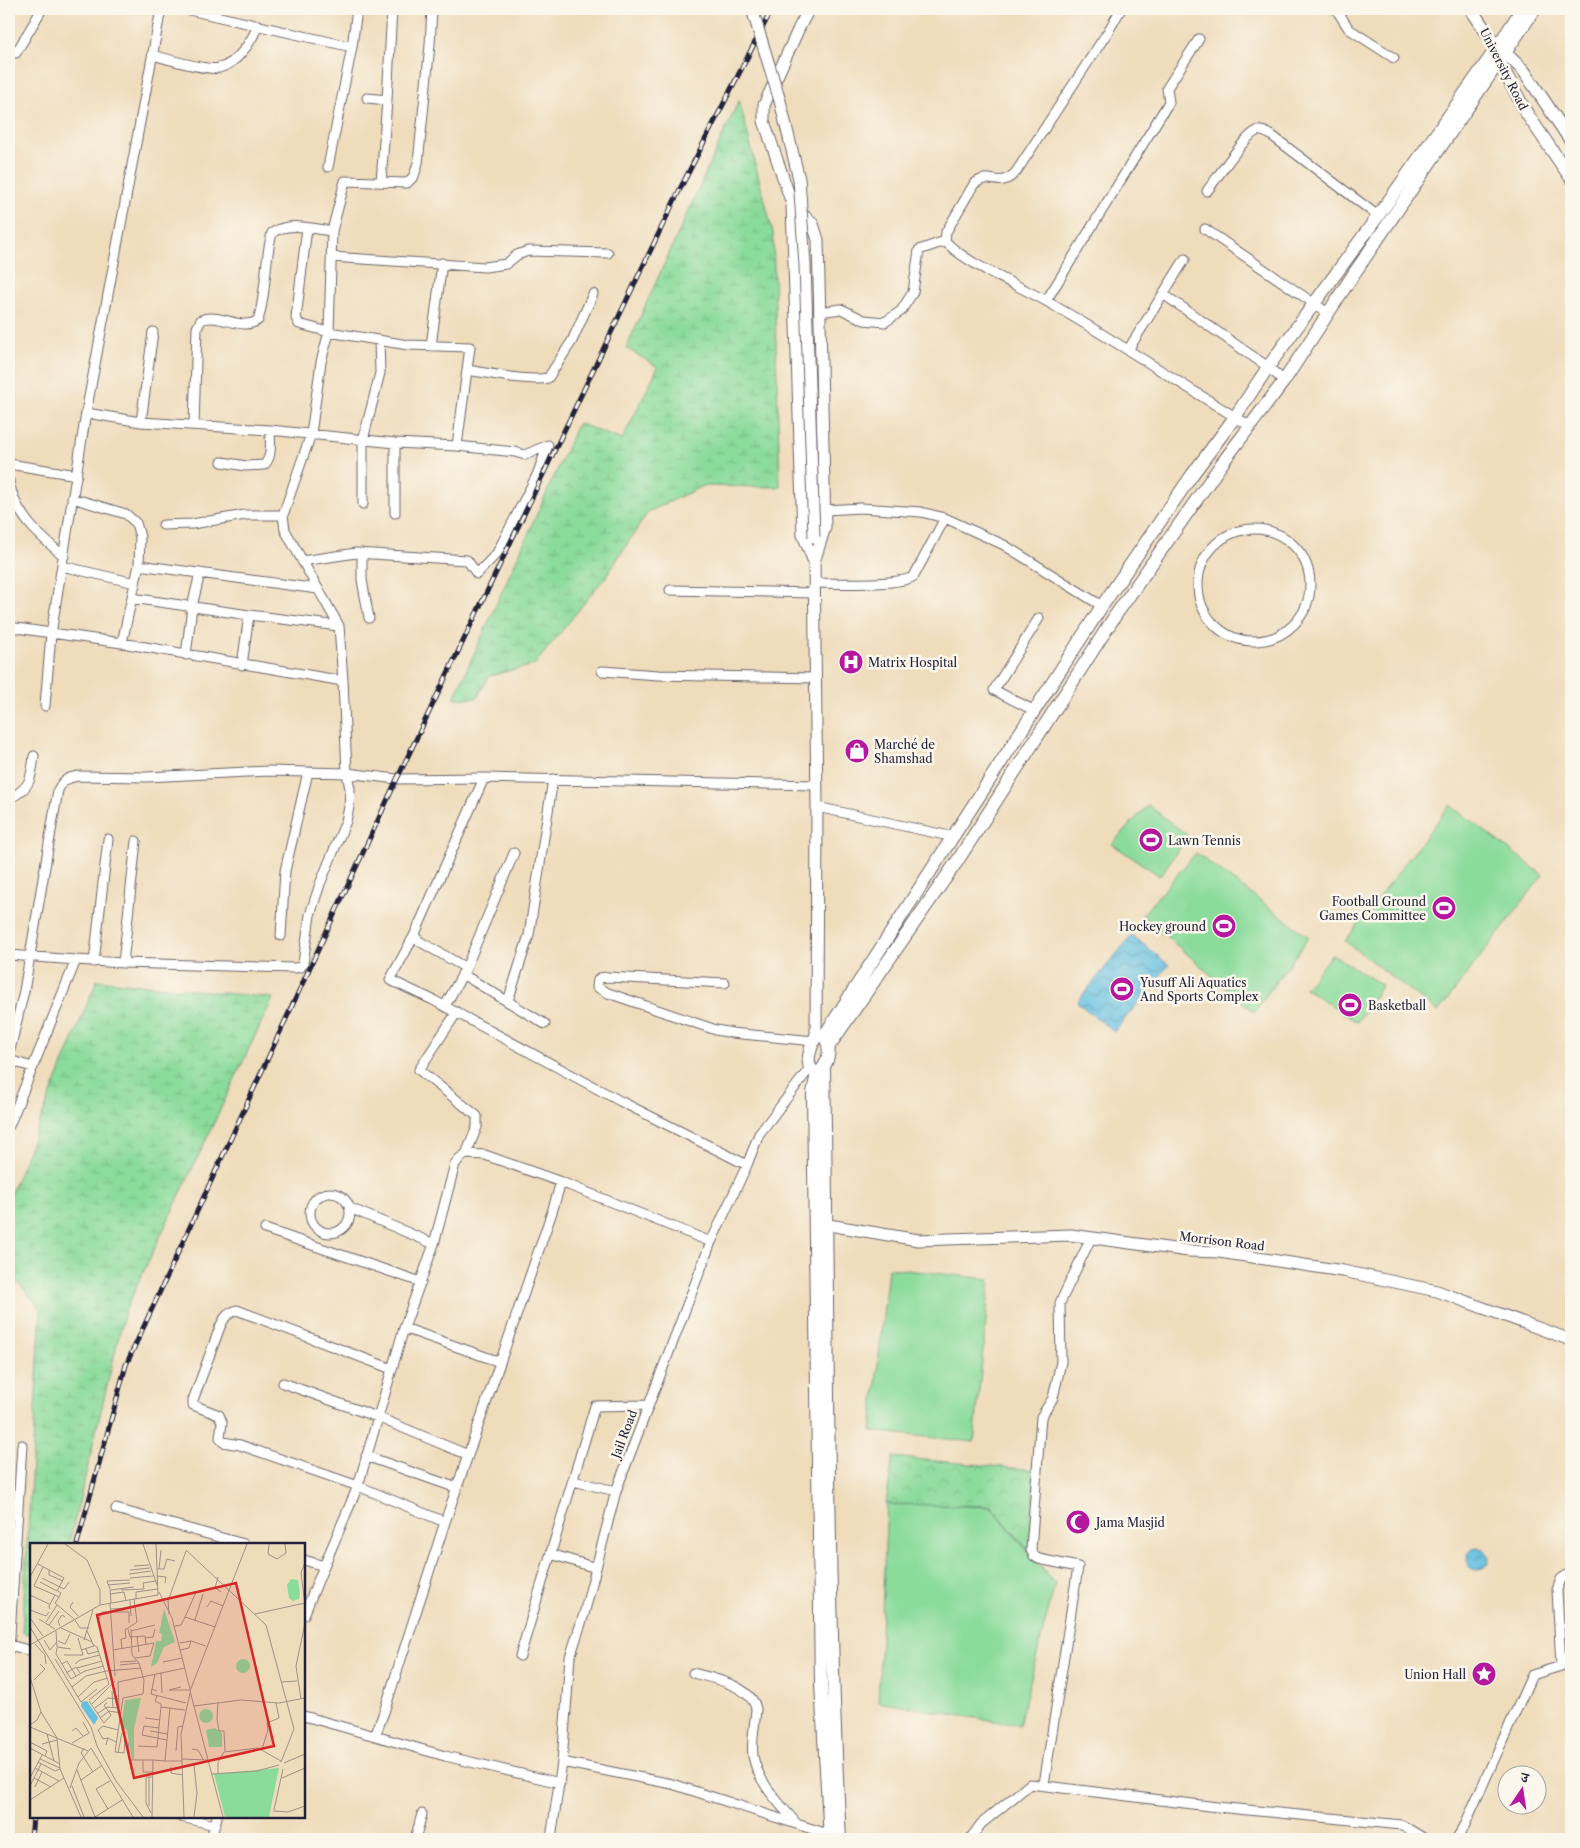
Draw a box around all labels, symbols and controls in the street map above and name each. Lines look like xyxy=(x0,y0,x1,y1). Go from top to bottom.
street label: University Road xyxy=(1477,25,1531,113)
hospital icon: Matrix Hospital xyxy=(838,649,864,675)
place label: Matrix Hospital xyxy=(868,655,958,670)
place label: Marché de Shamshad xyxy=(874,737,935,766)
shop icon: Marché de Shamshad xyxy=(844,738,870,764)
sports icon: Lawn Tennis xyxy=(1138,827,1164,853)
place label: Lawn Tennis xyxy=(1168,833,1241,848)
place label: Football Ground Games Committee xyxy=(1319,894,1427,923)
sports icon: Football Ground Games Committee xyxy=(1431,895,1457,921)
sports icon: Hockey ground xyxy=(1211,913,1237,939)
place label: Hockey ground xyxy=(1119,919,1207,934)
place label: Yusuff Ali Aquatics And Sports Complex xyxy=(1139,975,1259,1004)
sports icon: Yusuff Ali Aquatics And Sports Complex xyxy=(1109,976,1135,1002)
sports icon: Basketball xyxy=(1337,992,1363,1018)
place label: Basketball xyxy=(1368,998,1427,1013)
street label: Morrison Road xyxy=(1178,1228,1266,1254)
street label: Jail Road xyxy=(607,1407,640,1462)
mosque icon: Jama Masjid xyxy=(1065,1509,1091,1535)
place label: Jama Masjid xyxy=(1094,1515,1166,1530)
inset map xyxy=(30,1543,305,1818)
place icon: Union Hall xyxy=(1471,1661,1497,1687)
place label: Union Hall xyxy=(1404,1667,1466,1682)
north arrow xyxy=(1498,1766,1548,1816)
text: उ xyxy=(1518,1768,1531,1787)

